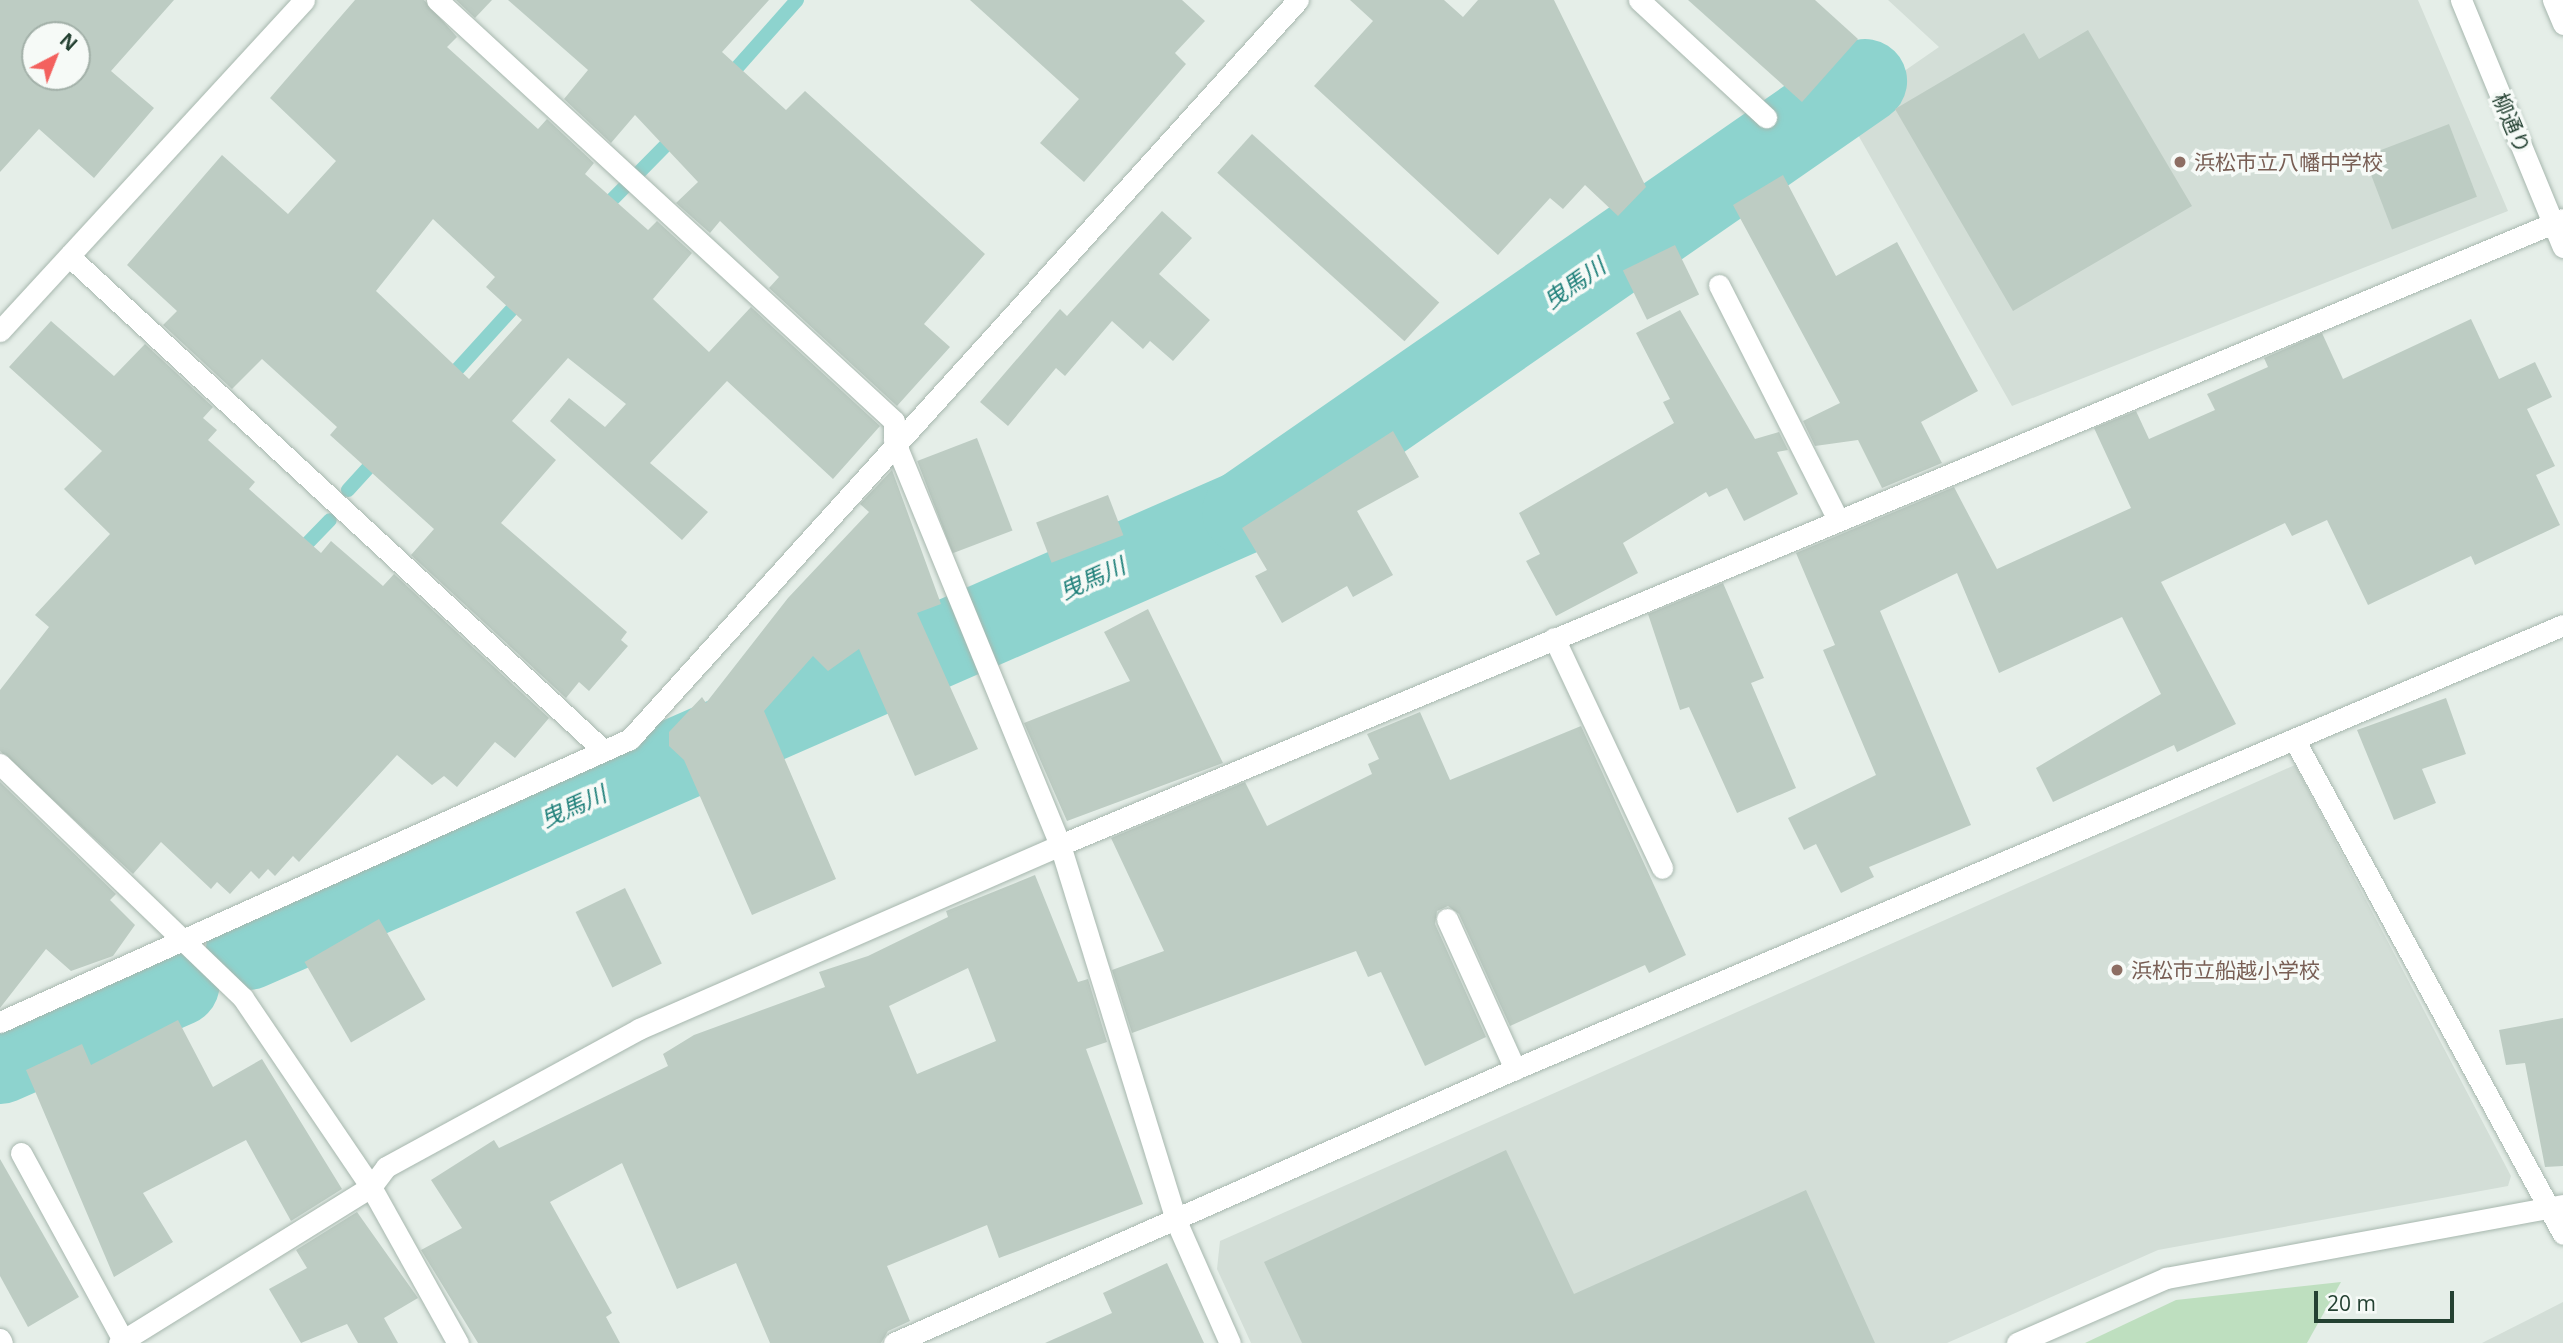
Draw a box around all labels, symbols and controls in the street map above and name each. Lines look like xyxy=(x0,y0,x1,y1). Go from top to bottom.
north arrow xyxy=(21,21,91,91)
text: N xyxy=(54,27,83,57)
street label: 柳通り xyxy=(2488,89,2536,157)
place label: 浜松市立八幡中学校 xyxy=(2194,149,2383,175)
marker: 浜松市立八幡中学校 xyxy=(2172,154,2188,170)
water label: 曳馬川 xyxy=(1538,252,1610,314)
water label: 曳馬川 xyxy=(1055,551,1129,605)
water label: 曳馬川 xyxy=(536,779,610,833)
place label: 浜松市立船越小学校 xyxy=(2131,957,2320,983)
marker: 浜松市立船越小学校 xyxy=(2109,962,2125,978)
scale bar xyxy=(2318,1276,2458,1320)
text: 20 m xyxy=(2327,1289,2376,1317)

